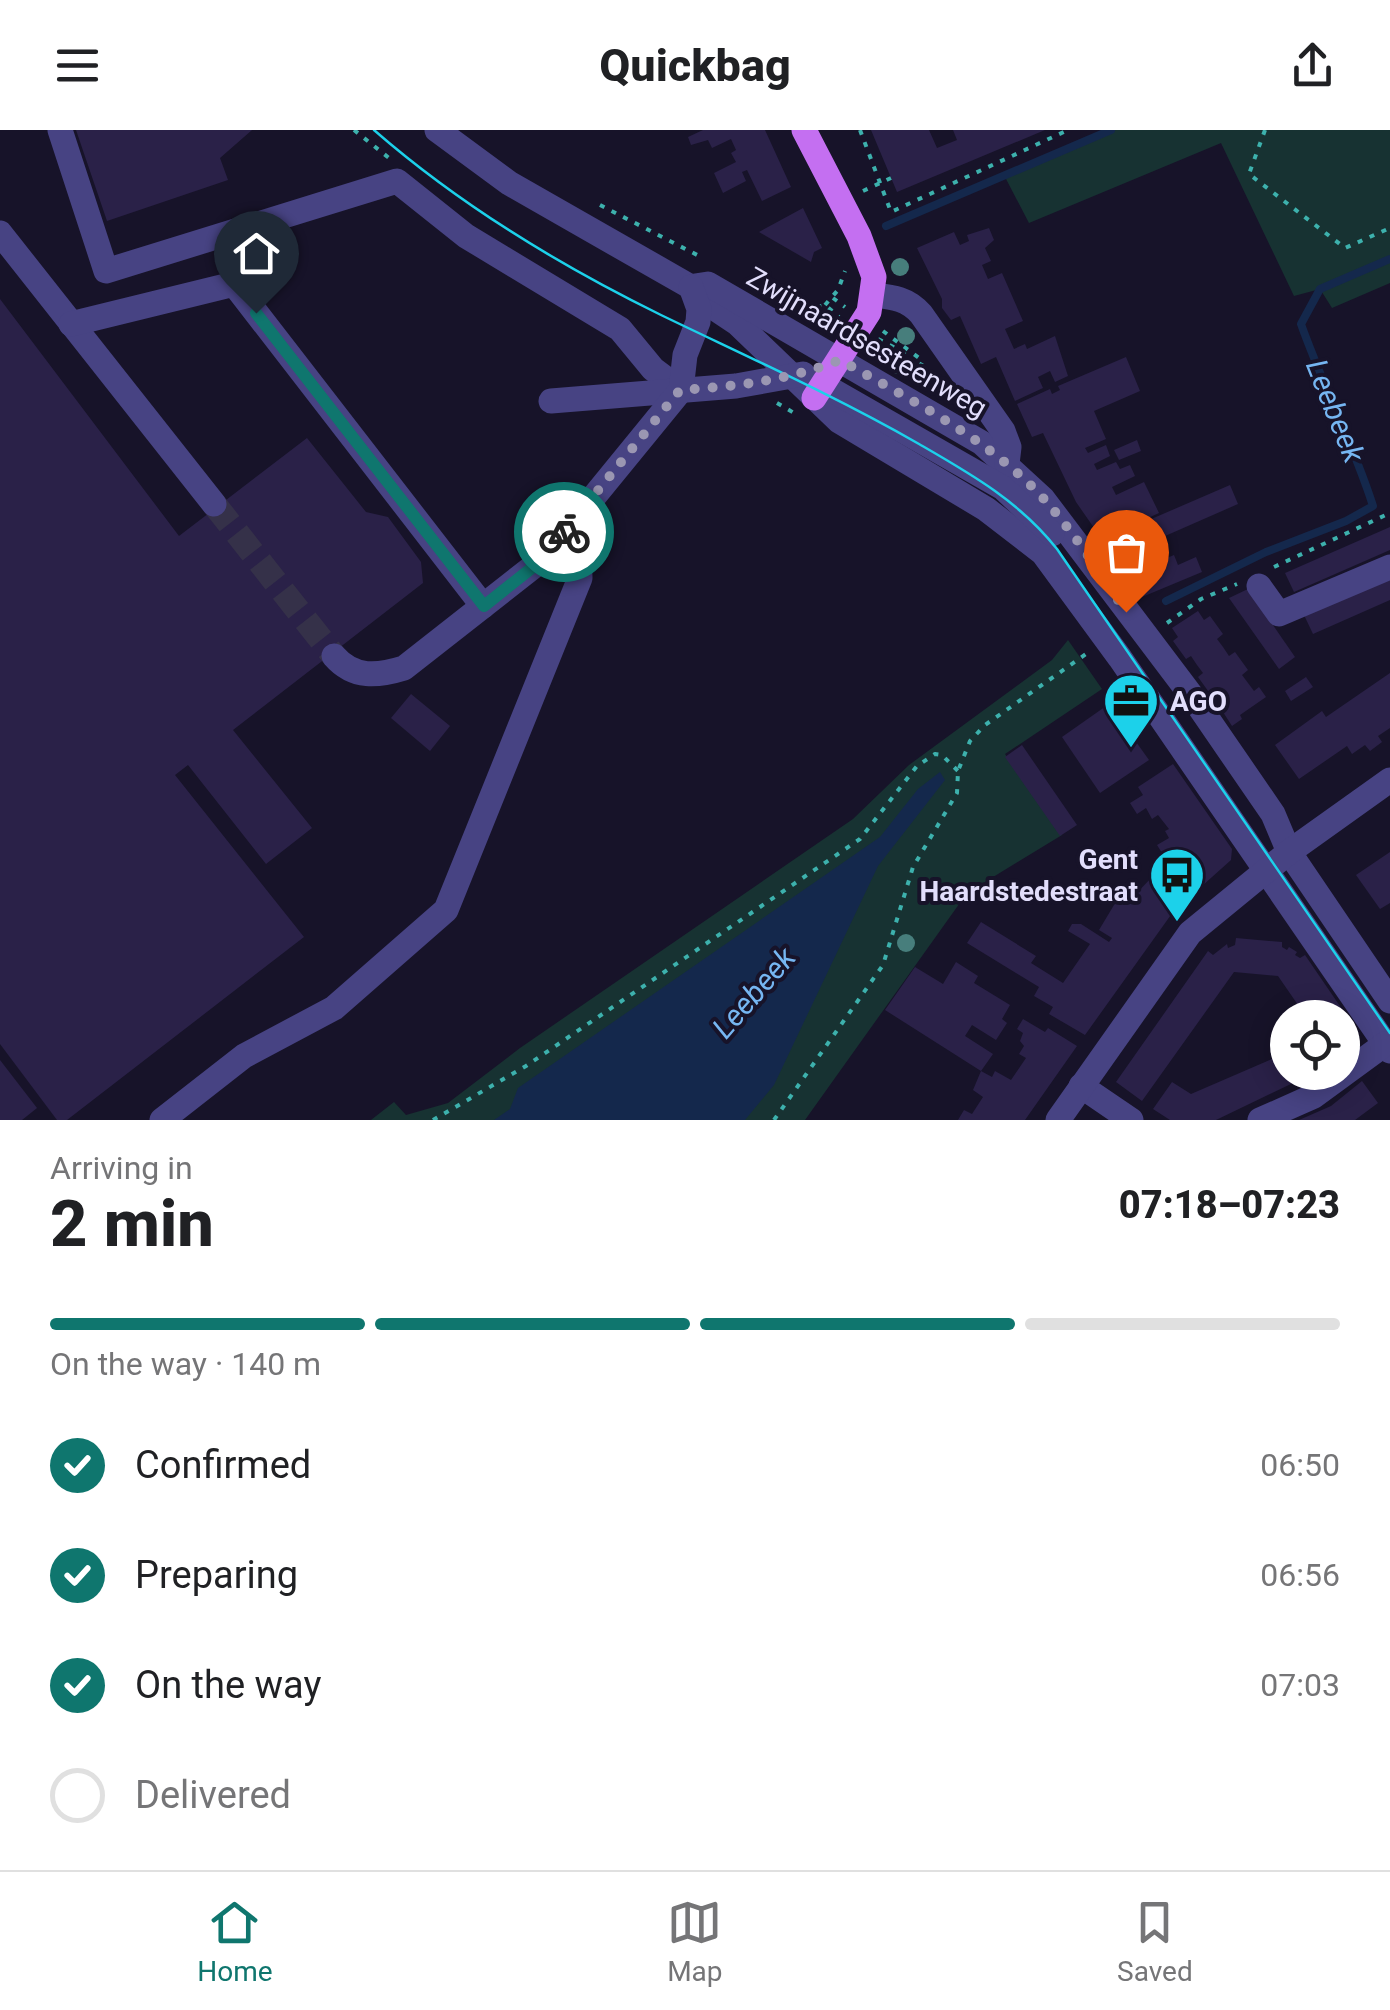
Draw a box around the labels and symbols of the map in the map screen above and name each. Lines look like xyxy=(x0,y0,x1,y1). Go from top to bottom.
pin xyxy=(214,211,299,314)
street label: Zwijnaardsesteenweg xyxy=(741,260,993,425)
water label: Leebeek xyxy=(1299,354,1372,469)
courier xyxy=(514,482,614,582)
pin xyxy=(1084,510,1169,613)
office icon: AGO xyxy=(1101,671,1161,750)
place label: AGO xyxy=(1170,685,1227,718)
place label: Gent Haardstedestraat xyxy=(920,843,1138,908)
bus stop icon: Gent Haardstedestraat xyxy=(1147,845,1207,924)
water label: Leebeek xyxy=(705,939,803,1045)

